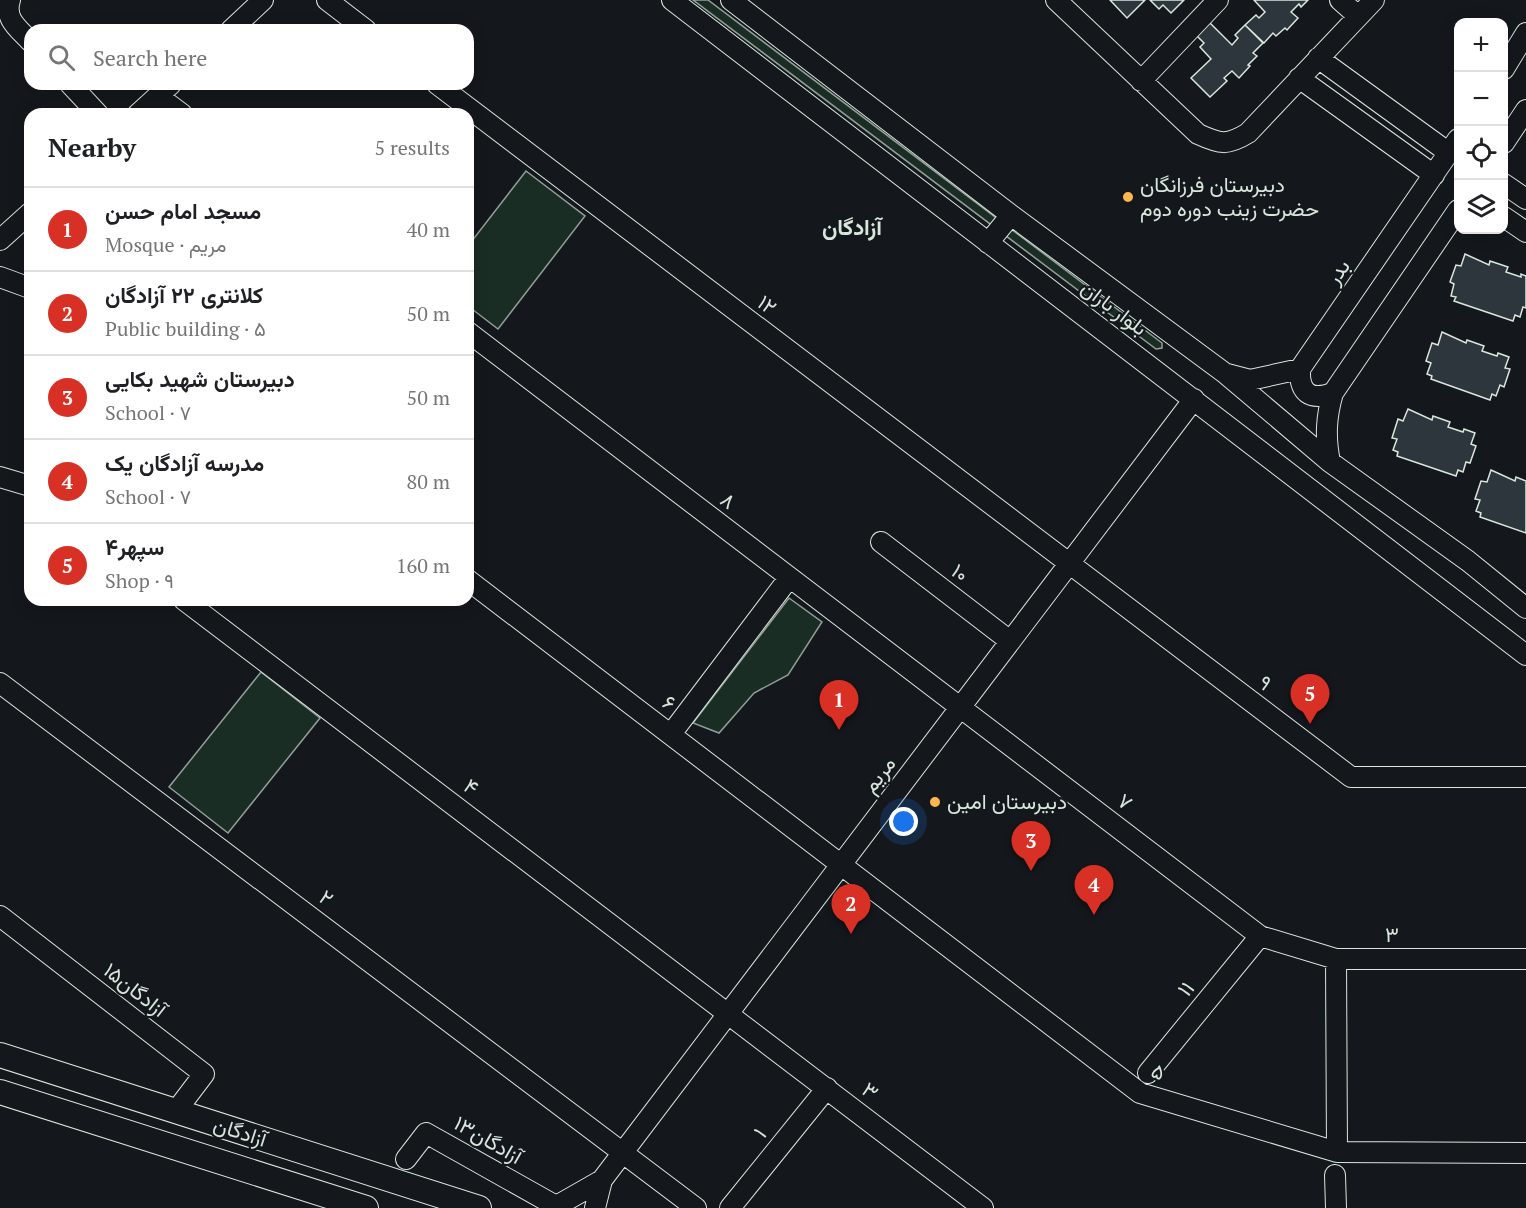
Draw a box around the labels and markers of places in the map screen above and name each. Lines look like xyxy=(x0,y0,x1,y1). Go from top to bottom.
place label: دبیرستان فرزانگان حضرت زینب دوره دوم xyxy=(1140,170,1319,223)
marker: دبیرستان فرزانگان حضرت زینب دوره دوم xyxy=(1121,190,1135,204)
pin: 5 xyxy=(1290,674,1330,724)
pin: 1 xyxy=(820,680,858,730)
place label: دبیرستان امین xyxy=(947,787,1067,815)
marker: دبیرستان امین xyxy=(928,795,942,809)
pin: 3 xyxy=(1012,822,1050,871)
pin: 4 xyxy=(1074,866,1114,915)
pin: 2 xyxy=(832,884,870,934)

